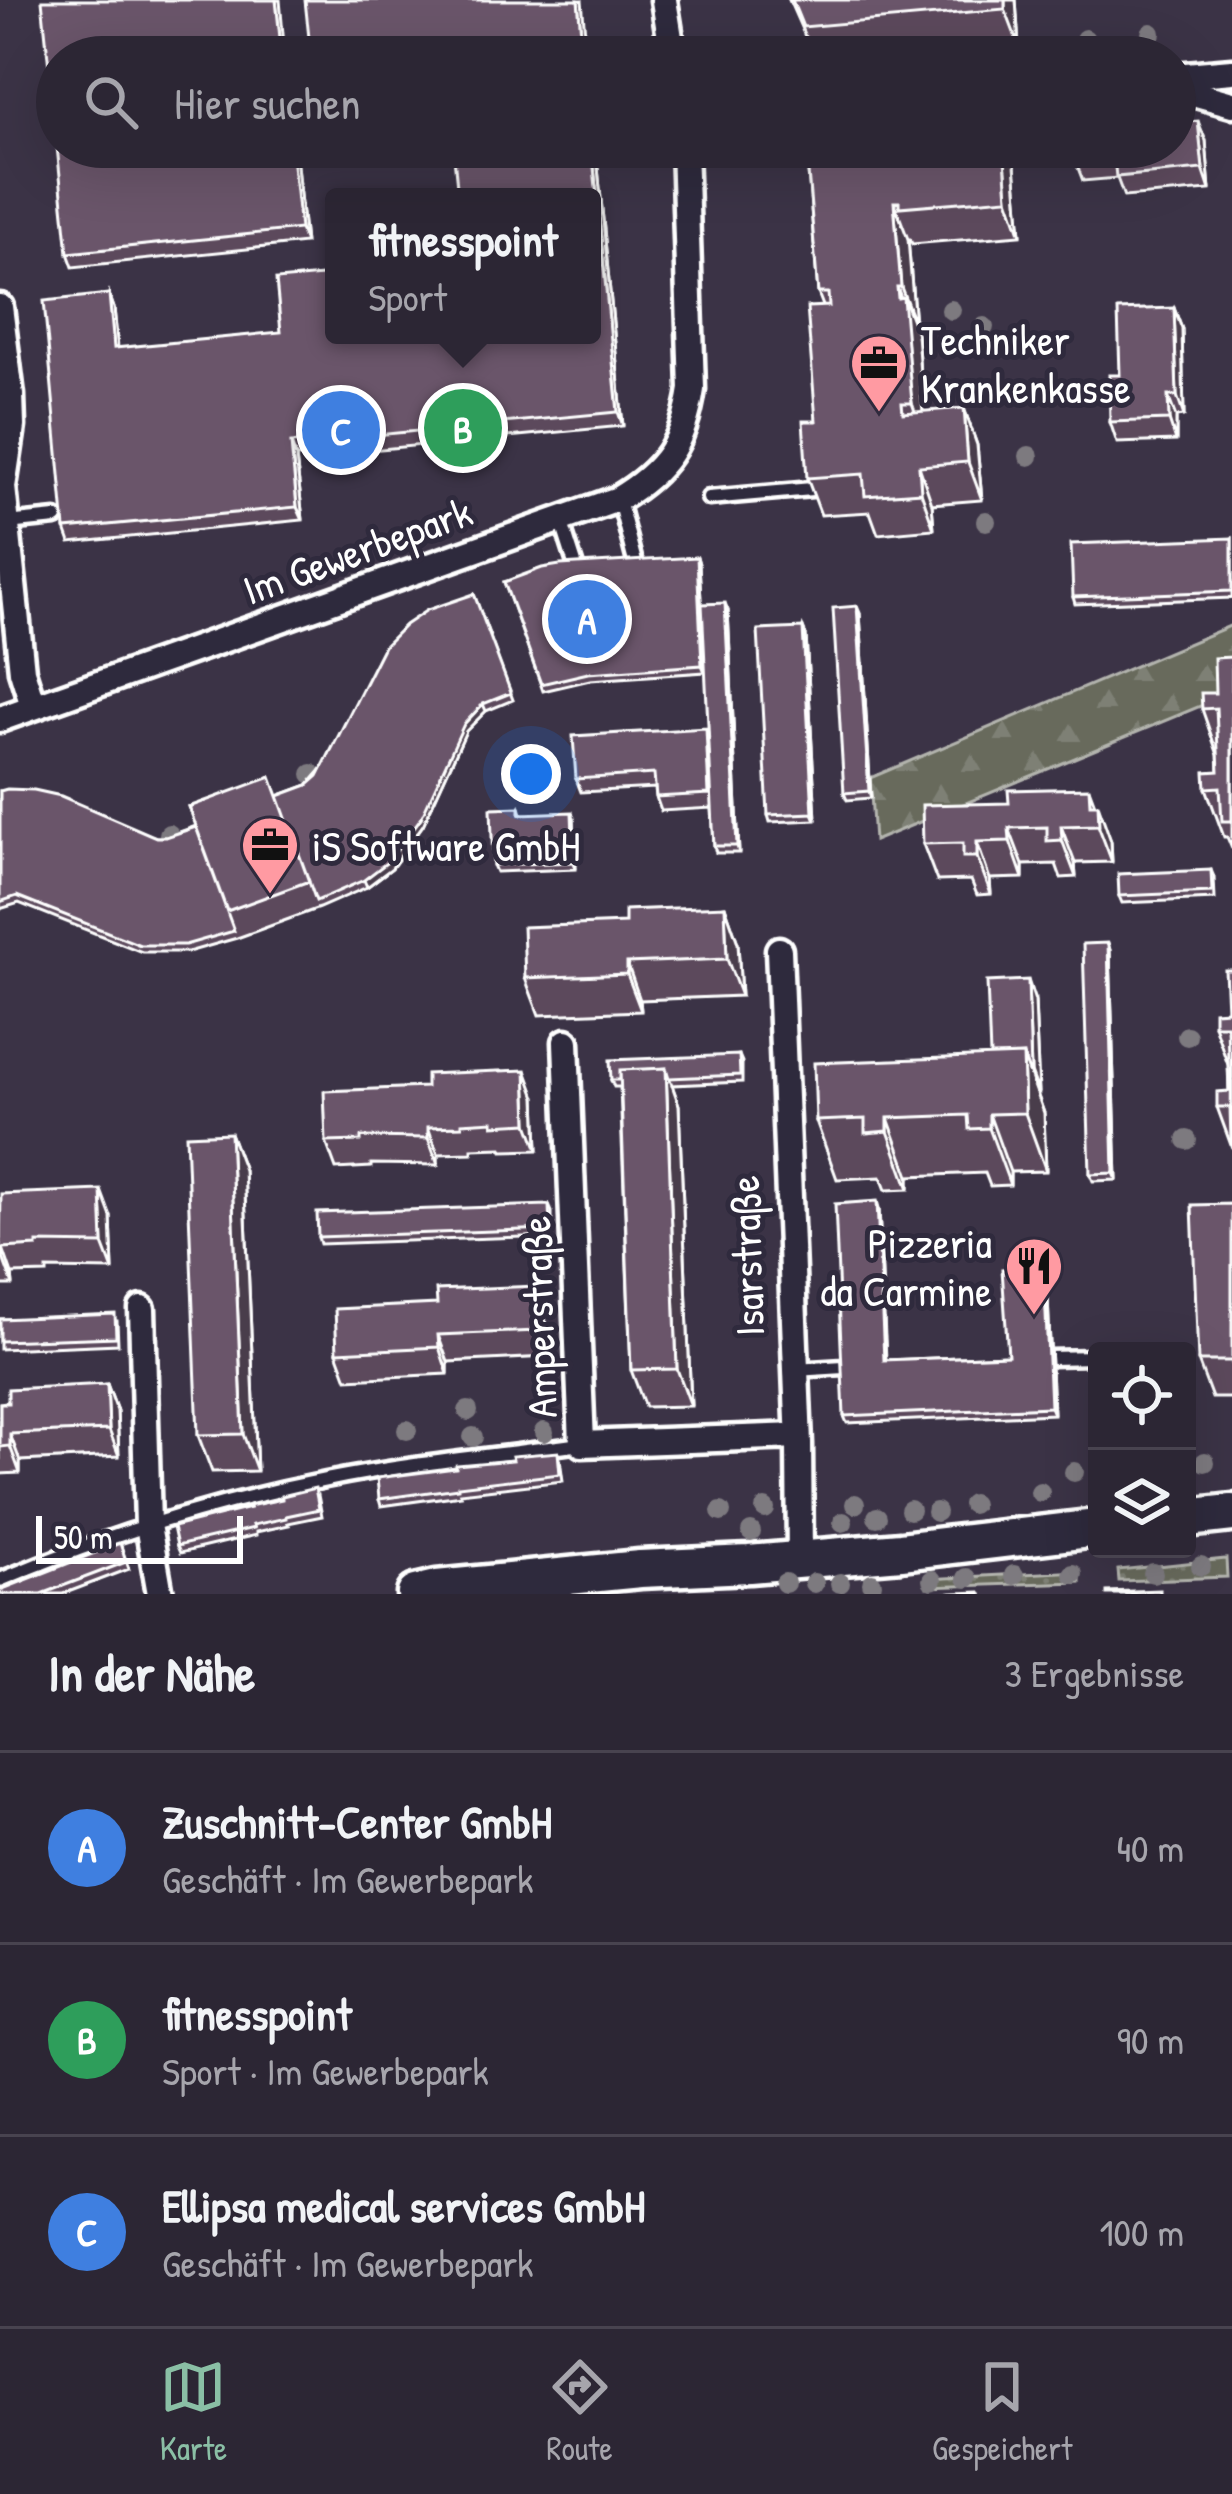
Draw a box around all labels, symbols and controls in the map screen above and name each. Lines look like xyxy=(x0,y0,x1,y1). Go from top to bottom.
search box xyxy=(36,36,1196,168)
icon: search xyxy=(78,69,144,135)
text: Hier suchen xyxy=(174,72,361,133)
popup xyxy=(325,188,601,344)
text: fitnesspoint xyxy=(368,209,558,270)
text: Sport xyxy=(368,270,447,323)
place label: Techniker Krankenkasse xyxy=(921,311,1131,416)
office icon: Techniker Krankenkasse xyxy=(848,332,910,414)
pin: B xyxy=(424,383,502,473)
pin: C xyxy=(302,385,380,475)
street label: Im Gewerbepark xyxy=(235,482,479,618)
pin: A xyxy=(548,574,626,664)
your location xyxy=(501,744,561,804)
office icon: iS Software GmbH xyxy=(239,814,301,896)
place label: iS Software GmbH xyxy=(312,817,580,874)
street label: Isarstraße xyxy=(715,1175,777,1337)
place label: Pizzeria da Carmine xyxy=(820,1214,992,1319)
street label: Amperstraße xyxy=(506,1215,570,1419)
restaurant icon: Pizzeria da Carmine xyxy=(1003,1235,1065,1317)
map controls xyxy=(1088,1342,1196,1558)
button: locate xyxy=(1088,1342,1196,1450)
button: layers xyxy=(1088,1450,1196,1558)
scale bar xyxy=(36,1510,243,1563)
text: 50 m xyxy=(54,1515,113,1559)
text: In der Nähe xyxy=(48,1638,255,1707)
text: 3 Ergebnisse xyxy=(1004,1646,1184,1699)
text: Zuschnitt-Center GmbH xyxy=(162,1791,552,1852)
text: A xyxy=(77,1821,97,1874)
text: 40 m xyxy=(1116,1821,1184,1874)
text: Geschäft · Im Gewerbepark xyxy=(162,1852,533,1905)
text: fitnesspoint xyxy=(162,1983,352,2044)
text: B xyxy=(77,2013,97,2066)
text: 90 m xyxy=(1117,2013,1184,2066)
text: Sport · Im Gewerbepark xyxy=(162,2044,489,2097)
text: Ellipsa medical services GmbH xyxy=(162,2175,645,2236)
text: C xyxy=(76,2205,98,2258)
text: 100 m xyxy=(1099,2205,1184,2258)
text: Geschäft · Im Gewerbepark xyxy=(162,2236,533,2289)
tab: Karte xyxy=(160,2354,227,2470)
tab: Route xyxy=(547,2354,613,2470)
tab: Gespeichert xyxy=(932,2354,1072,2470)

